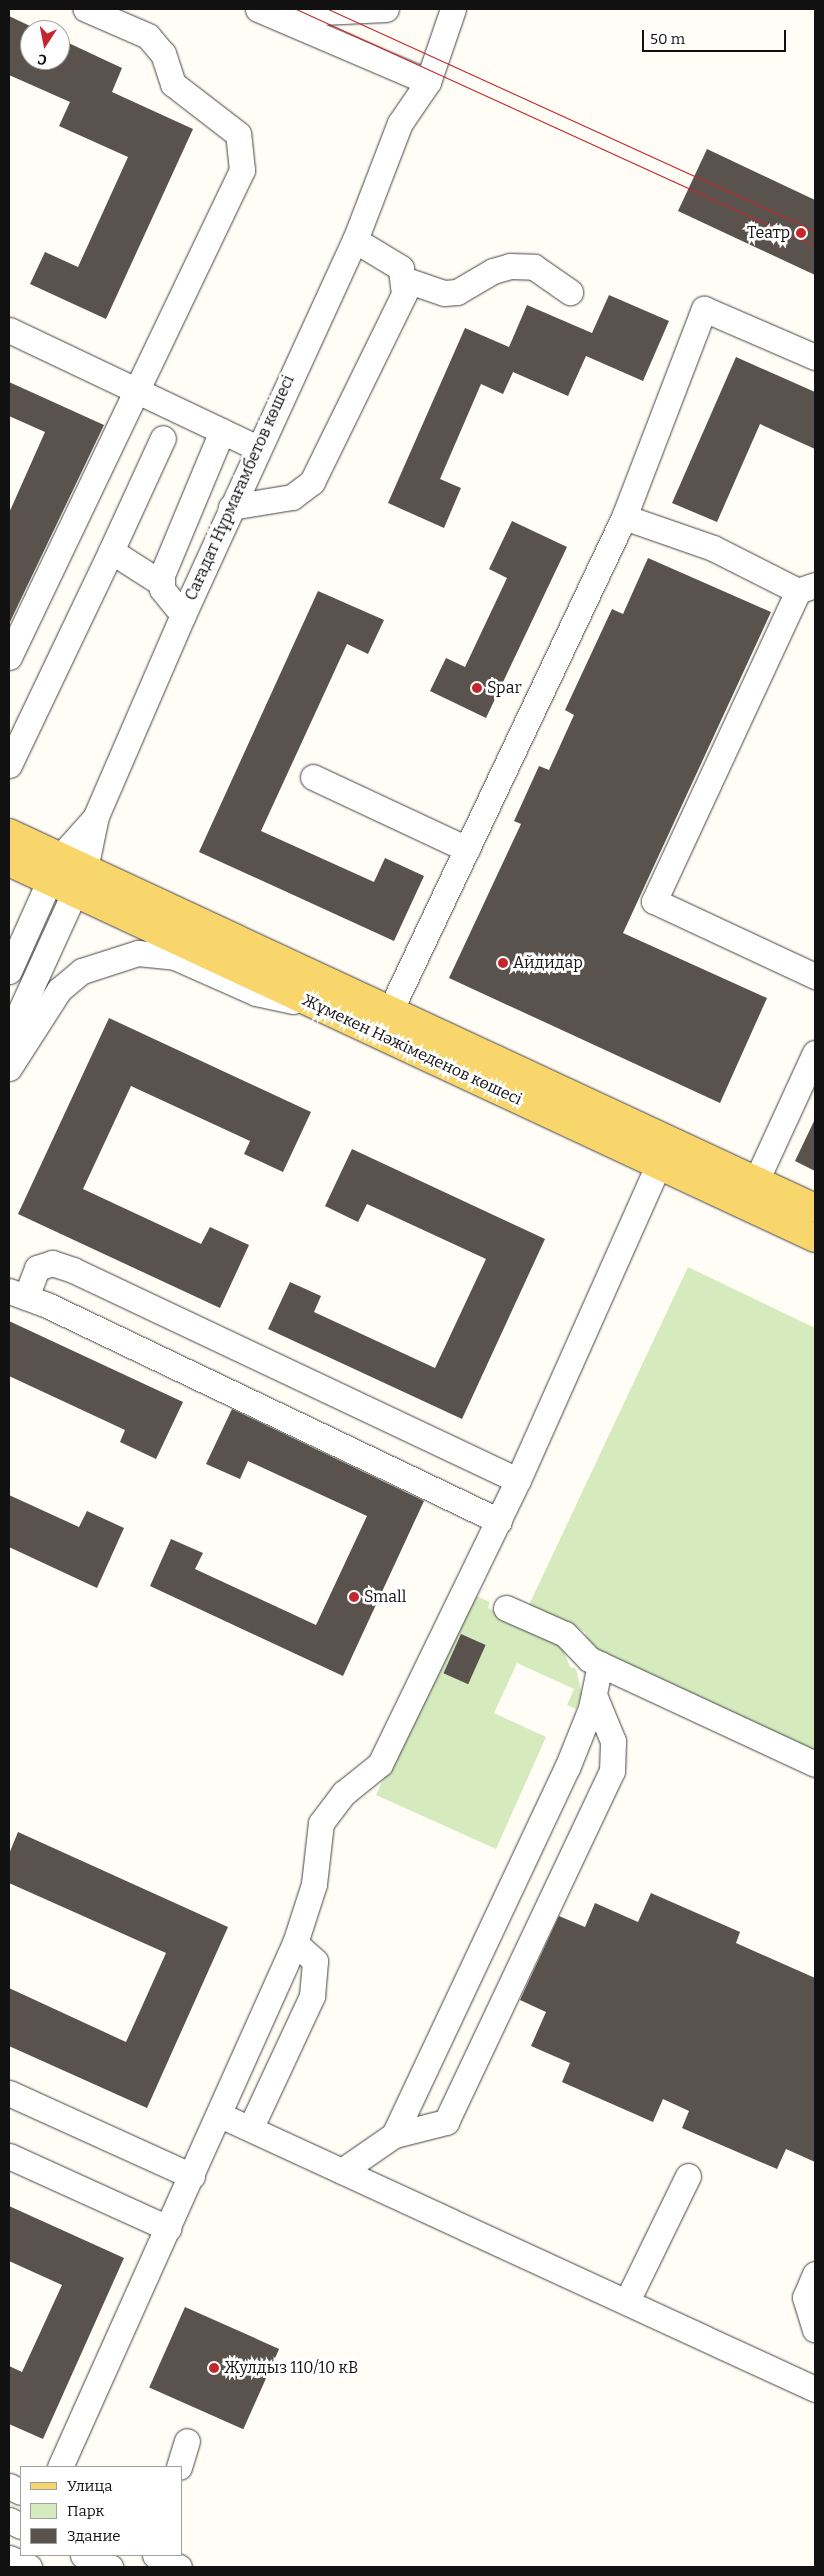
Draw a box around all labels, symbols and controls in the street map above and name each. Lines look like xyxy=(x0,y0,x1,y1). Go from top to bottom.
north arrow xyxy=(20,20,70,70)
scale bar xyxy=(644,20,788,52)
text: 50 m xyxy=(650,30,685,48)
text: С xyxy=(36,50,48,68)
place label: Театр xyxy=(747,223,790,243)
marker: Театр xyxy=(794,226,808,240)
street label: Сағадат Нұрмағамбетов көшесі xyxy=(182,372,298,604)
place label: Spar xyxy=(487,678,521,698)
marker: Spar xyxy=(471,682,483,694)
place label: Айдидар xyxy=(513,953,583,973)
marker: Айдидар xyxy=(497,957,509,969)
street label: Жұмекен Нәжімеденов көшесі xyxy=(299,991,525,1109)
place label: Small xyxy=(364,1587,406,1607)
marker: Small xyxy=(348,1591,360,1603)
place label: Жулдыз 110/10 кВ xyxy=(224,2358,358,2378)
marker: Жулдыз 110/10 кВ xyxy=(208,2362,220,2374)
legend xyxy=(20,2466,182,2556)
text: Улица xyxy=(67,2477,113,2495)
text: Парк xyxy=(67,2502,104,2520)
text: Здание xyxy=(67,2527,121,2545)

